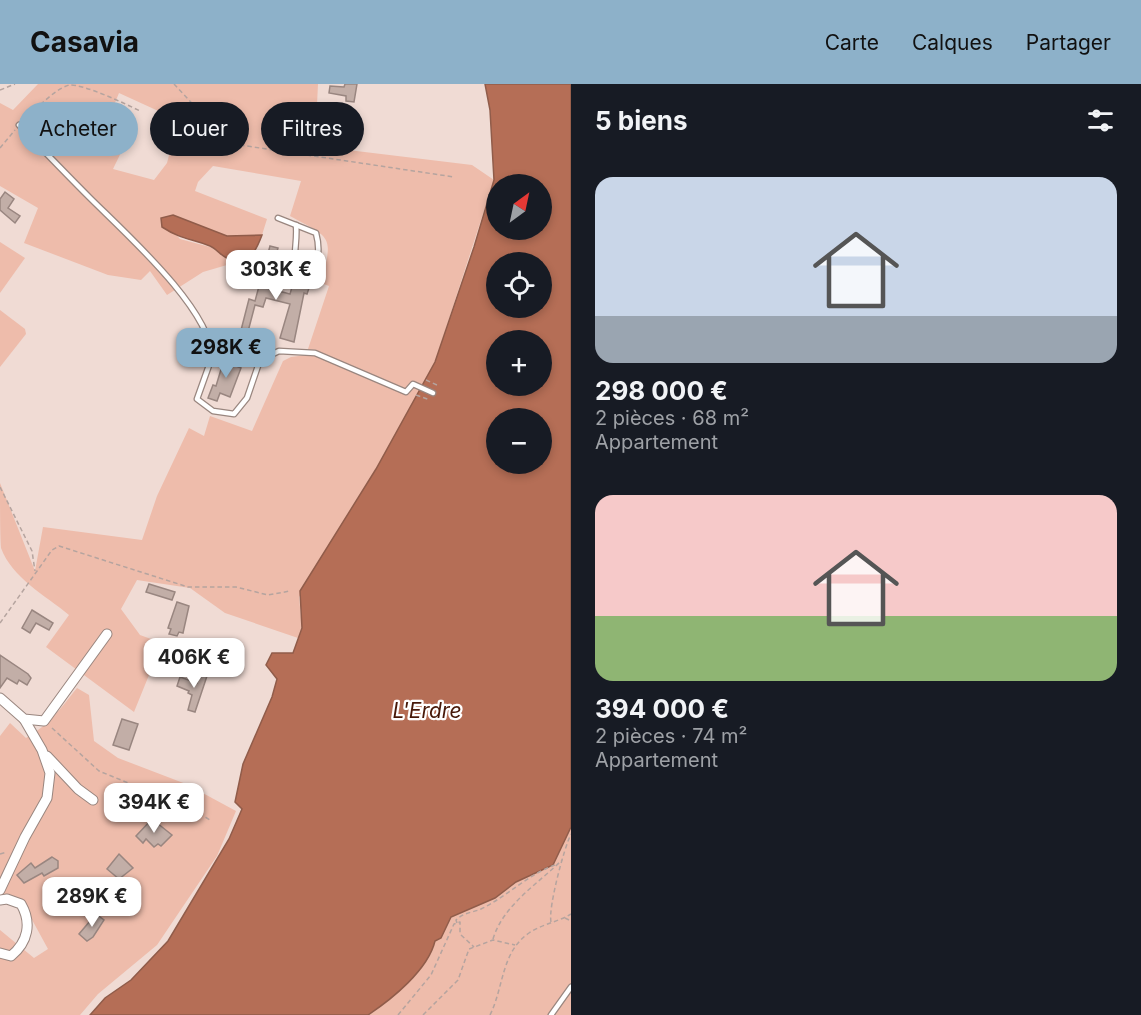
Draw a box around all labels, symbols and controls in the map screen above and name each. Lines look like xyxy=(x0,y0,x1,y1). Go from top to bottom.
text: Casavia xyxy=(30,25,139,59)
text: Carte xyxy=(825,30,879,55)
text: Calques xyxy=(912,30,993,55)
text: Partager xyxy=(1026,30,1111,55)
chip: Acheter xyxy=(18,102,138,156)
chip: Louer xyxy=(150,102,249,156)
chip: Filtres xyxy=(261,102,364,156)
icon: filters xyxy=(1084,104,1117,137)
text: 5 biens xyxy=(595,105,687,136)
north arrow xyxy=(486,174,552,240)
map controls xyxy=(486,174,552,474)
icon: home xyxy=(802,216,910,324)
pin: 303K € xyxy=(227,250,325,301)
button: locate xyxy=(486,252,552,318)
text: 303K € xyxy=(240,257,312,281)
pin: 298K € xyxy=(177,328,275,379)
button: + xyxy=(486,330,552,396)
text: 298K € xyxy=(190,335,262,359)
text: 298 000 € xyxy=(595,375,728,406)
text: 2 pièces · 68 m² xyxy=(595,406,749,430)
button: − xyxy=(486,408,552,474)
text: Appartement xyxy=(595,430,718,454)
icon: home xyxy=(802,534,910,642)
pin: 406K € xyxy=(145,638,243,689)
text: 406K € xyxy=(158,645,230,669)
text: 394 000 € xyxy=(595,693,729,724)
water label: L'Erdre xyxy=(393,698,462,723)
text: 2 pièces · 74 m² xyxy=(595,724,747,748)
text: Appartement xyxy=(595,748,718,772)
pin: 394K € xyxy=(105,783,203,834)
text: 394K € xyxy=(118,790,190,814)
pin: 289K € xyxy=(43,877,141,928)
text: 289K € xyxy=(56,884,128,908)

